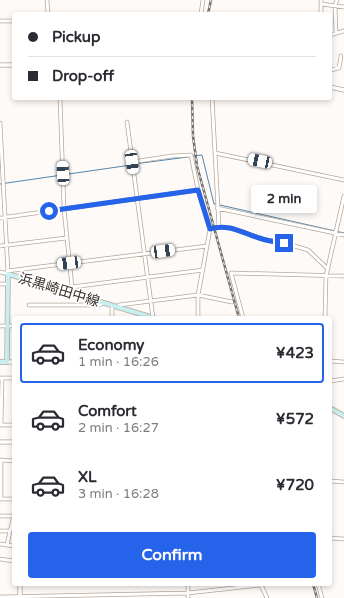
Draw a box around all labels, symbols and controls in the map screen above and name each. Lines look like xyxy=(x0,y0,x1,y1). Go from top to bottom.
text: Pickup xyxy=(52,28,100,46)
text: Drop-off xyxy=(52,67,114,85)
car xyxy=(124,149,140,175)
car xyxy=(247,153,273,169)
car xyxy=(56,161,70,185)
callout: 2 min xyxy=(251,185,317,213)
text: 2 min xyxy=(267,191,301,207)
route start xyxy=(40,202,58,220)
route end xyxy=(275,234,293,252)
car xyxy=(150,243,176,259)
car xyxy=(56,256,82,270)
street label: 浜黒崎田中線 xyxy=(16,270,102,310)
icon: car xyxy=(30,335,66,371)
text: Economy xyxy=(78,336,144,354)
text: ¥423 xyxy=(276,344,314,362)
text: 1 min · 16:26 xyxy=(78,354,159,370)
icon: car xyxy=(30,401,66,437)
text: Comfort xyxy=(78,402,137,420)
text: ¥572 xyxy=(276,410,314,428)
text: 2 min · 16:27 xyxy=(78,420,159,436)
icon: car xyxy=(30,467,66,503)
text: XL xyxy=(78,468,97,486)
text: ¥720 xyxy=(276,476,314,494)
text: 3 min · 16:28 xyxy=(78,486,159,502)
button: Confirm xyxy=(28,532,316,578)

